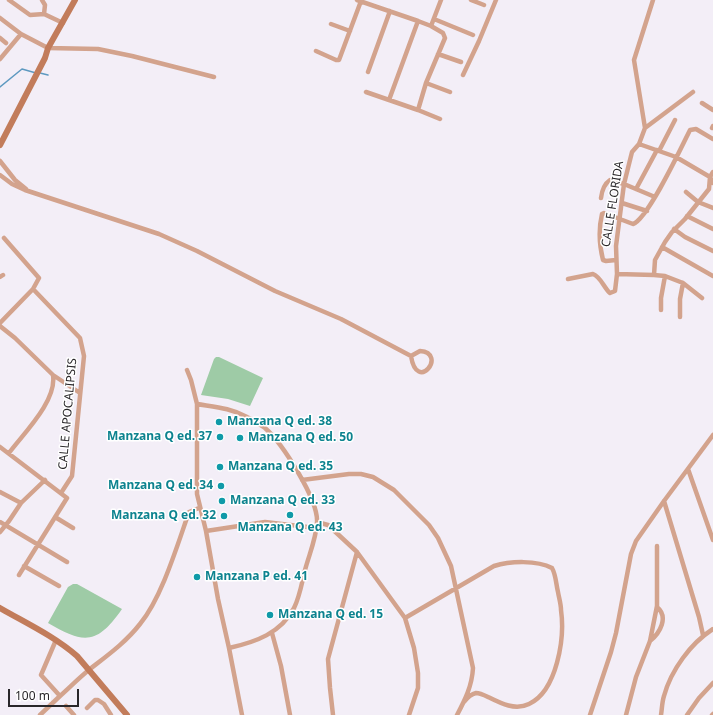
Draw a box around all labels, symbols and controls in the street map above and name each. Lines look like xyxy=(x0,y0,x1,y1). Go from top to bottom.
street label: CALLE FLORIDA xyxy=(599,160,627,248)
street label: CALLE APOCALIPSIS xyxy=(56,358,80,470)
place label: Manzana Q ed. 38 xyxy=(227,415,332,429)
marker: Manzana Q ed. 38 xyxy=(214,417,224,427)
place label: Manzana Q ed. 37 xyxy=(107,430,212,444)
place label: Manzana Q ed. 50 xyxy=(248,431,353,445)
marker: Manzana Q ed. 37 xyxy=(215,432,225,442)
marker: Manzana Q ed. 50 xyxy=(235,433,245,443)
place label: Manzana Q ed. 35 xyxy=(228,460,333,474)
marker: Manzana Q ed. 35 xyxy=(215,462,225,472)
place label: Manzana Q ed. 34 xyxy=(108,479,213,493)
marker: Manzana Q ed. 34 xyxy=(216,481,226,491)
place label: Manzana Q ed. 33 xyxy=(230,494,335,508)
marker: Manzana Q ed. 33 xyxy=(217,496,227,506)
place label: Manzana Q ed. 32 xyxy=(111,509,216,523)
marker: Manzana Q ed. 43 xyxy=(285,510,295,520)
marker: Manzana Q ed. 32 xyxy=(219,511,229,521)
place label: Manzana Q ed. 43 xyxy=(237,521,343,535)
place label: Manzana P ed. 41 xyxy=(205,570,308,584)
marker: Manzana P ed. 41 xyxy=(192,572,202,582)
place label: Manzana Q ed. 15 xyxy=(278,608,383,622)
marker: Manzana Q ed. 15 xyxy=(265,610,275,620)
scale bar xyxy=(10,681,81,707)
text: 100 m xyxy=(15,687,50,704)

